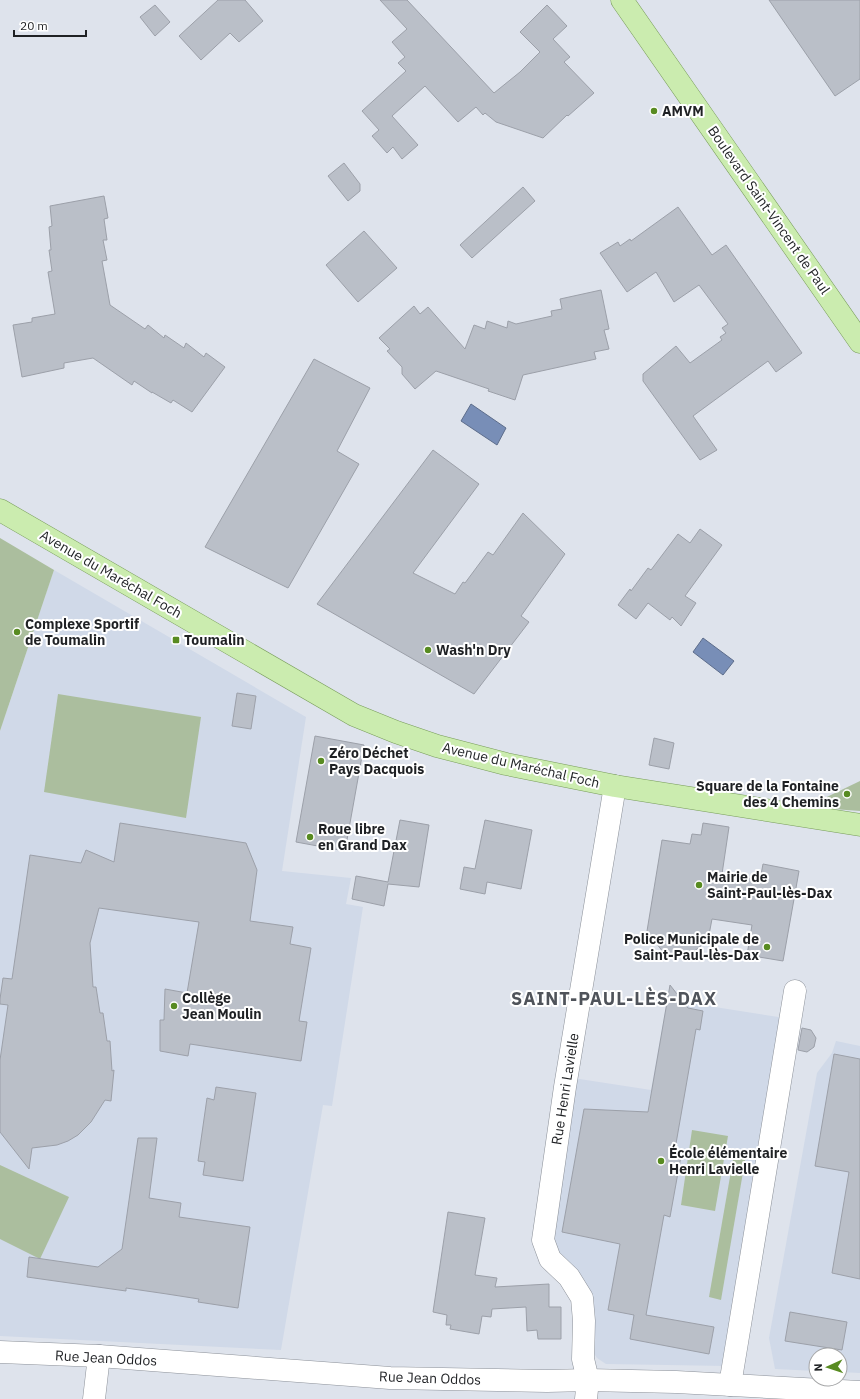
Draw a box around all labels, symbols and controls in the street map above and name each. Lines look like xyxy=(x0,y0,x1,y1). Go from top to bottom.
scale bar xyxy=(14,12,86,38)
text: 20 m xyxy=(20,18,48,33)
place label: AMVM xyxy=(662,102,704,120)
marker: AMVM xyxy=(649,106,659,116)
street label: Boulevard Saint-Vincent de Paul xyxy=(704,122,834,298)
street label: Avenue du Maréchal Foch xyxy=(37,526,185,622)
place label: Complexe Sportif de Toumalin xyxy=(25,615,139,649)
marker: Complexe Sportif de Toumalin xyxy=(12,627,22,637)
place label: Toumalin xyxy=(184,631,245,649)
marker: Toumalin xyxy=(171,635,181,645)
place label: Wash'n Dry xyxy=(436,641,511,659)
marker: Wash'n Dry xyxy=(423,645,433,655)
street label: Avenue du Maréchal Foch xyxy=(441,738,601,792)
place label: Zéro Déchet Pays Dacquois xyxy=(329,744,424,778)
marker: Zéro Déchet Pays Dacquois xyxy=(316,756,326,766)
place label: Square de la Fontaine des 4 Chemins xyxy=(696,777,839,811)
marker: Square de la Fontaine des 4 Chemins xyxy=(842,789,852,799)
place label: Roue libre en Grand Dax xyxy=(318,820,407,854)
marker: Roue libre en Grand Dax xyxy=(305,832,315,842)
place label: Mairie de Saint-Paul-lès-Dax xyxy=(707,868,832,902)
marker: Mairie de Saint-Paul-lès-Dax xyxy=(694,880,704,890)
place label: Police Municipale de Saint-Paul-lès-Dax xyxy=(624,930,759,964)
marker: Police Municipale de Saint-Paul-lès-Dax xyxy=(762,942,772,952)
district label: SAINT-PAUL-LÈS-DAX xyxy=(511,986,717,1010)
place label: Collège Jean Moulin xyxy=(182,989,262,1023)
marker: Collège Jean Moulin xyxy=(169,1001,179,1011)
street label: Rue Henri Lavielle xyxy=(547,1031,583,1146)
place label: École élémentaire Henri Lavielle xyxy=(669,1143,787,1178)
marker: École élémentaire Henri Lavielle xyxy=(656,1156,666,1166)
street label: Rue Jean Oddos xyxy=(54,1346,158,1370)
north arrow xyxy=(808,1347,848,1387)
text: N xyxy=(811,1363,825,1372)
street label: Rue Jean Oddos xyxy=(379,1367,482,1389)

